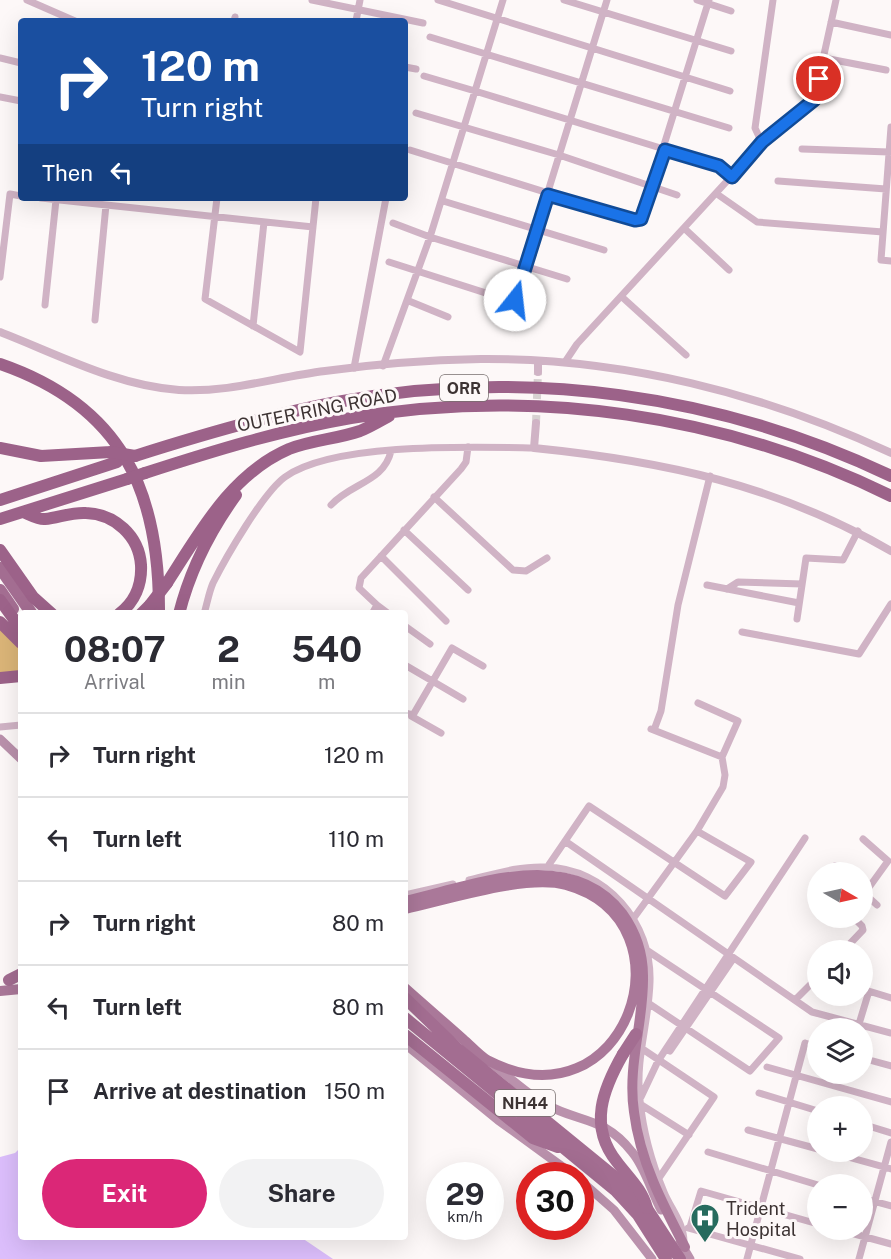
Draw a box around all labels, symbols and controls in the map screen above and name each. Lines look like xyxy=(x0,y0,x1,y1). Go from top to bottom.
text: 120 m xyxy=(141,41,260,90)
icon: right xyxy=(42,42,120,120)
pin xyxy=(793,53,844,104)
icon: arrive xyxy=(802,62,835,95)
text: Turn right xyxy=(141,91,264,123)
icon: left xyxy=(105,156,138,189)
text: Then xyxy=(42,160,93,186)
position arrow xyxy=(483,268,547,332)
road number: ORR xyxy=(440,375,488,401)
street label: OUTER RING ROAD xyxy=(235,384,399,436)
text: 08:07 xyxy=(64,628,166,670)
text: 2 xyxy=(217,628,240,670)
text: 540 xyxy=(291,628,362,670)
text: Arrival xyxy=(84,670,146,694)
text: min xyxy=(212,670,245,694)
text: m xyxy=(318,670,335,694)
icon: right xyxy=(42,739,75,772)
text: Turn right xyxy=(93,742,196,768)
text: 120 m xyxy=(324,742,384,768)
icon: left xyxy=(42,823,75,856)
text: Turn left xyxy=(93,826,182,852)
text: 110 m xyxy=(328,826,384,852)
north arrow xyxy=(807,862,873,928)
map controls xyxy=(807,862,873,1240)
icon: right xyxy=(42,907,75,940)
text: Turn right xyxy=(93,910,196,936)
text: 80 m xyxy=(332,910,384,936)
button: sound xyxy=(807,940,873,1006)
icon: left xyxy=(42,991,75,1024)
text: Turn left xyxy=(93,994,182,1020)
text: 80 m xyxy=(332,994,384,1020)
button: layers xyxy=(807,1018,873,1084)
icon: arrive xyxy=(42,1075,75,1108)
text: Arrive at destination xyxy=(93,1078,306,1104)
text: 150 m xyxy=(324,1078,385,1104)
road number: NH44 xyxy=(495,1090,555,1116)
button: + xyxy=(807,1096,873,1162)
button: Exit xyxy=(42,1159,207,1228)
button: Share xyxy=(219,1159,384,1228)
speed limit sign: 30 xyxy=(516,1162,594,1240)
button: − xyxy=(807,1174,873,1240)
text: 29 xyxy=(446,1176,484,1212)
place label: Trident Hospital xyxy=(726,1198,796,1240)
hospital icon: Trident Hospital xyxy=(689,1202,721,1244)
text: km/h xyxy=(447,1208,483,1225)

